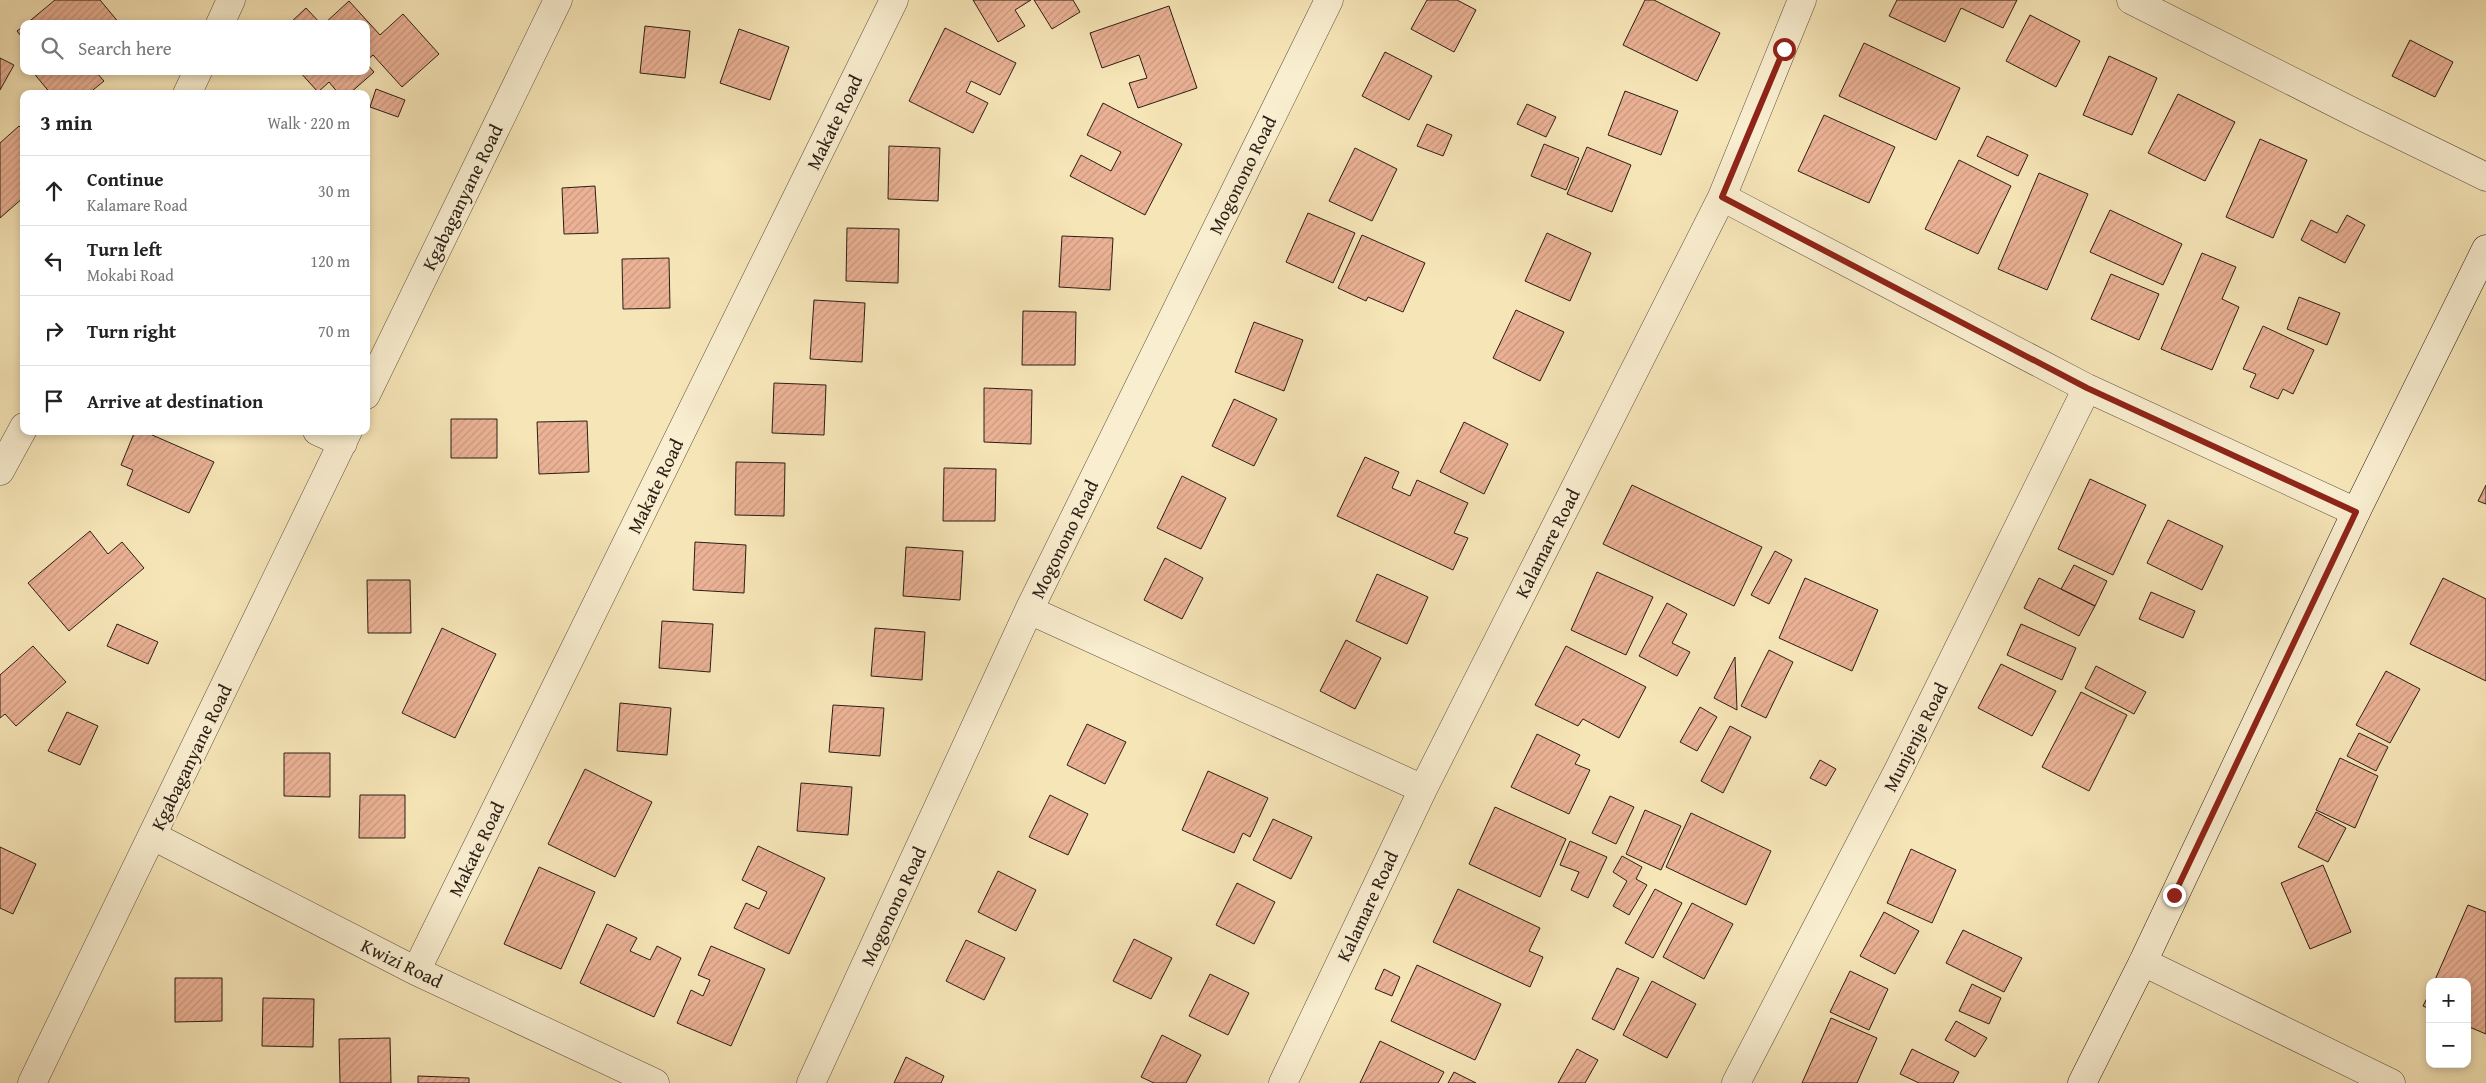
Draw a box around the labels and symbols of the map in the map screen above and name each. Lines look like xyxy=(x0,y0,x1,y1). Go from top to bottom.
route start xyxy=(1773,38,1796,61)
street label: Makate Road xyxy=(799,69,869,174)
street label: Mogonono Road xyxy=(1201,110,1283,239)
street label: Kgabaganyane Road xyxy=(415,119,510,275)
street label: Makate Road xyxy=(620,433,690,538)
street label: Mogonono Road xyxy=(1023,474,1105,603)
street label: Kalamare Road xyxy=(1507,483,1587,603)
street label: Munjenje Road xyxy=(1875,677,1955,796)
street label: Kgabaganyane Road xyxy=(144,679,239,835)
street label: Makate Road xyxy=(441,796,511,901)
street label: Mogonono Road xyxy=(853,841,933,970)
street label: Kalamare Road xyxy=(1329,845,1405,966)
route end xyxy=(2163,884,2186,907)
street label: Kwizi Road xyxy=(356,931,448,995)

